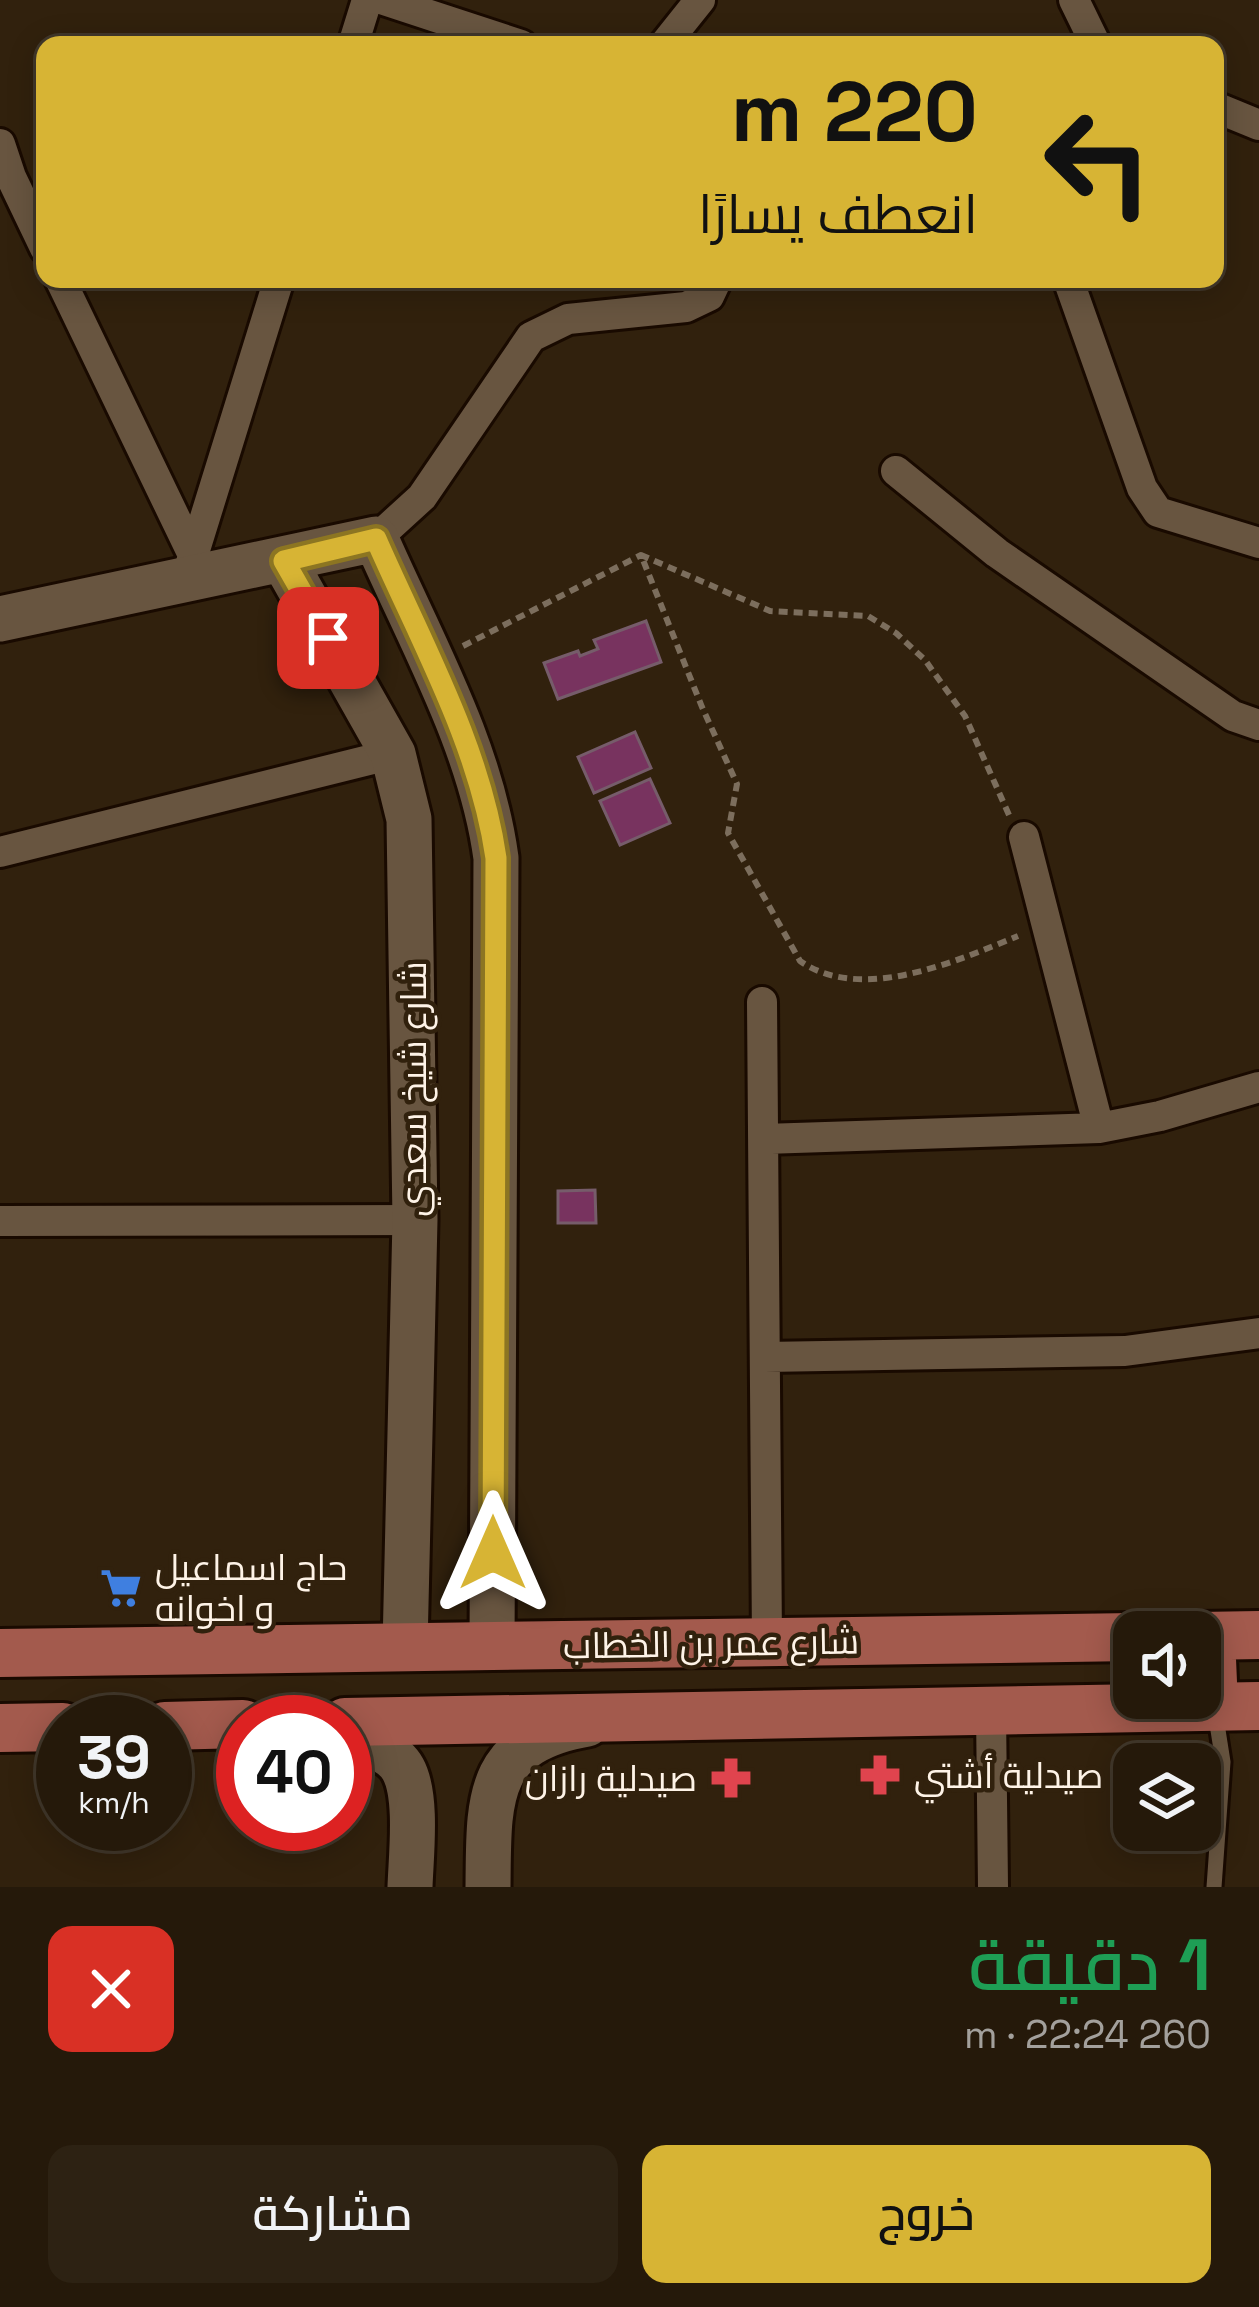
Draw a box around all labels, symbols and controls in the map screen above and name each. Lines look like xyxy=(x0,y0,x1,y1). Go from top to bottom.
text: 220 m xyxy=(731,58,978,166)
icon: left xyxy=(1020,84,1176,240)
text: انعطف يسارًا xyxy=(698,180,978,249)
pin xyxy=(277,587,379,689)
icon: arrive xyxy=(295,605,361,671)
street label: شارع شيخ سعدي xyxy=(391,961,441,1217)
position arrow xyxy=(430,1490,556,1616)
place label: حاج اسماعيل و اخوانه xyxy=(155,1545,347,1632)
supermarket icon: حاج اسماعيل و اخوانه xyxy=(98,1565,144,1611)
map controls xyxy=(1113,1611,1221,1851)
button: sound xyxy=(1113,1611,1221,1719)
street label: شارع عمر بن الخطاب xyxy=(563,1618,859,1671)
speed limit sign: 40 xyxy=(216,1695,372,1851)
text: 39 xyxy=(77,1719,151,1796)
button: layers xyxy=(1113,1743,1221,1851)
pharmacy icon: صيدلية أشتي xyxy=(857,1752,903,1798)
place label: صيدلية أشتي xyxy=(914,1753,1103,1804)
pharmacy icon: صيدلية رازان xyxy=(708,1755,754,1801)
place label: صيدلية رازان xyxy=(525,1756,697,1802)
text: km/h xyxy=(78,1783,150,1822)
text: 1 دقيقة xyxy=(968,1919,1211,2011)
button: close xyxy=(48,1926,174,2052)
text: 260 m · 22:24 xyxy=(964,2010,1211,2059)
button: مشاركة xyxy=(48,2145,618,2283)
button: خروج xyxy=(642,2145,1211,2283)

